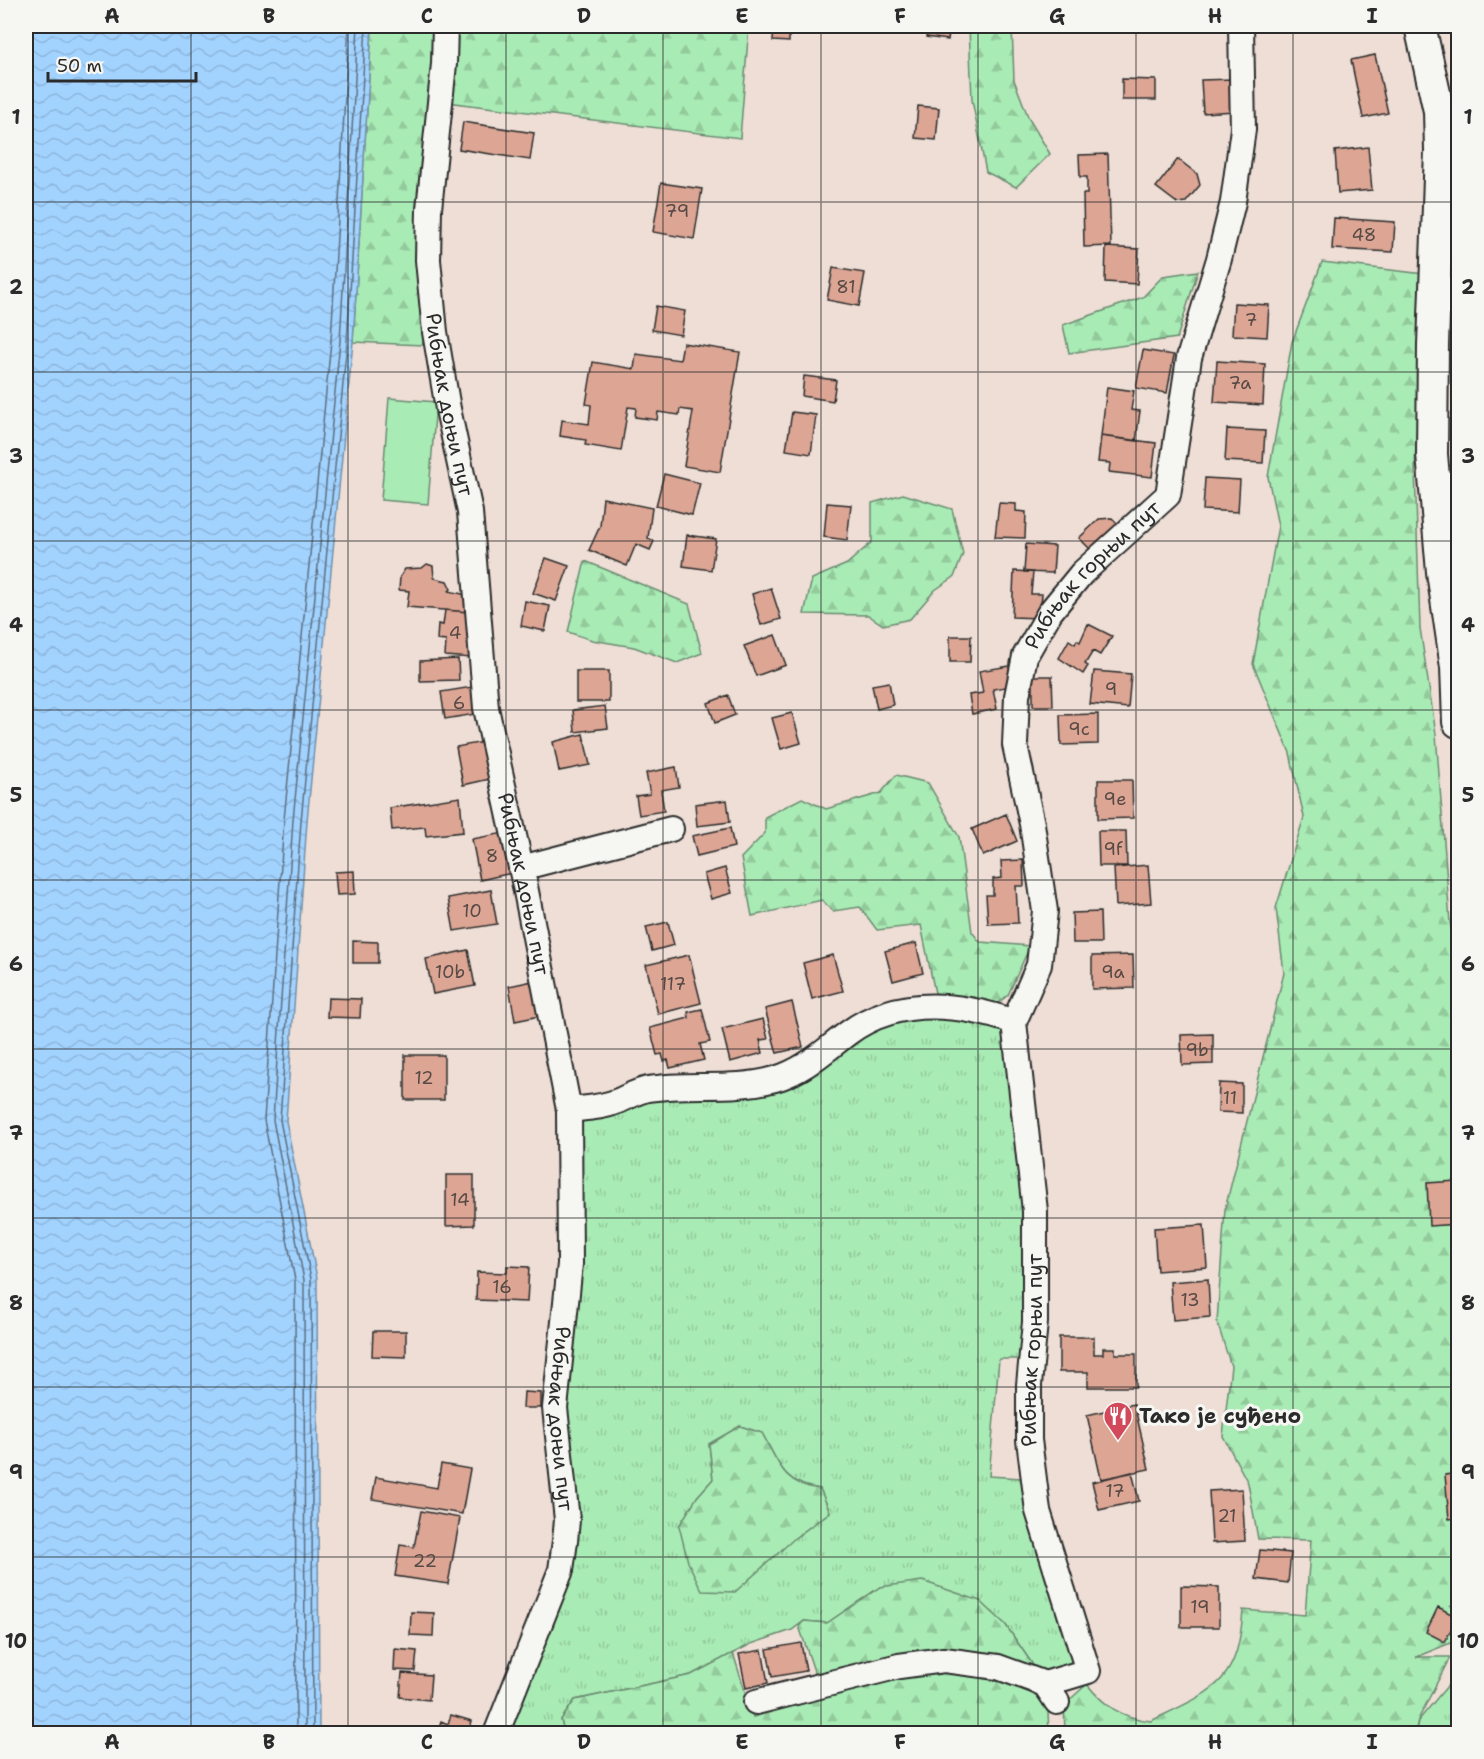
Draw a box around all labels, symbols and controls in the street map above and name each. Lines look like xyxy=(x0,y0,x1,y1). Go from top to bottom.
text: A xyxy=(104,3,120,29)
text: B xyxy=(263,3,275,29)
text: C xyxy=(421,3,433,29)
text: D xyxy=(577,3,591,29)
text: E xyxy=(735,3,749,29)
text: F xyxy=(894,3,906,29)
text: G xyxy=(1049,3,1065,29)
text: H xyxy=(1208,3,1222,29)
text: I xyxy=(1366,3,1378,29)
scale bar xyxy=(48,45,196,83)
text: 50 m xyxy=(57,54,102,78)
text: 1 xyxy=(11,104,21,130)
text: 1 xyxy=(1463,104,1473,130)
house number: 79 xyxy=(665,199,689,223)
house number: 48 xyxy=(1352,223,1376,247)
text: 2 xyxy=(9,274,23,300)
text: 2 xyxy=(1461,274,1475,300)
house number: 81 xyxy=(836,275,856,299)
house number: 7 xyxy=(1245,308,1257,332)
street label: Рибњак доњи пут xyxy=(419,312,480,499)
house number: 7a xyxy=(1229,371,1251,395)
text: 3 xyxy=(9,443,23,469)
text: 3 xyxy=(1461,443,1475,469)
street label: Рибњак горњи пут xyxy=(1018,494,1167,654)
text: 4 xyxy=(9,612,23,638)
text: 4 xyxy=(1461,612,1475,638)
house number: 4 xyxy=(449,621,461,645)
house number: 9 xyxy=(1105,677,1117,701)
house number: 6 xyxy=(453,691,465,715)
house number: 9c xyxy=(1068,717,1090,741)
text: 5 xyxy=(10,782,22,808)
text: 5 xyxy=(1462,782,1474,808)
house number: 9e xyxy=(1104,787,1126,811)
street label: Рибњак доњи пут xyxy=(491,790,556,978)
house number: 9f xyxy=(1103,837,1123,861)
house number: 8 xyxy=(486,844,498,868)
house number: 10 xyxy=(462,899,482,923)
text: 6 xyxy=(9,951,23,977)
text: 6 xyxy=(1461,951,1475,977)
house number: 10b xyxy=(435,960,465,984)
house number: 9a xyxy=(1101,960,1125,984)
house number: 117 xyxy=(660,972,686,996)
house number: 9b xyxy=(1185,1038,1209,1062)
house number: 12 xyxy=(414,1066,434,1090)
house number: 11 xyxy=(1223,1086,1237,1110)
text: 7 xyxy=(9,1120,23,1146)
text: 7 xyxy=(1461,1120,1475,1146)
house number: 14 xyxy=(450,1188,470,1212)
street label: Рибњак горњи пут xyxy=(1014,1254,1049,1448)
house number: 16 xyxy=(492,1275,512,1299)
house number: 13 xyxy=(1180,1288,1200,1312)
text: 8 xyxy=(9,1290,23,1316)
text: 8 xyxy=(1461,1290,1475,1316)
street label: Рибњак доњи пут xyxy=(541,1325,580,1512)
restaurant icon: Тако је суђено xyxy=(1102,1400,1134,1442)
place label: Тако је суђено xyxy=(1139,1402,1301,1430)
text: 9 xyxy=(9,1459,23,1485)
text: 9 xyxy=(1461,1459,1475,1485)
house number: 17 xyxy=(1105,1479,1125,1503)
house number: 21 xyxy=(1217,1504,1237,1528)
house number: 22 xyxy=(413,1549,437,1573)
house number: 19 xyxy=(1190,1595,1210,1619)
text: 10 xyxy=(5,1628,27,1654)
text: 10 xyxy=(1457,1628,1479,1654)
text: A xyxy=(104,1729,120,1755)
text: B xyxy=(263,1729,275,1755)
text: C xyxy=(421,1729,433,1755)
text: D xyxy=(577,1729,591,1755)
text: E xyxy=(735,1729,749,1755)
text: F xyxy=(894,1729,906,1755)
text: G xyxy=(1049,1729,1065,1755)
text: H xyxy=(1208,1729,1222,1755)
text: I xyxy=(1366,1729,1378,1755)

